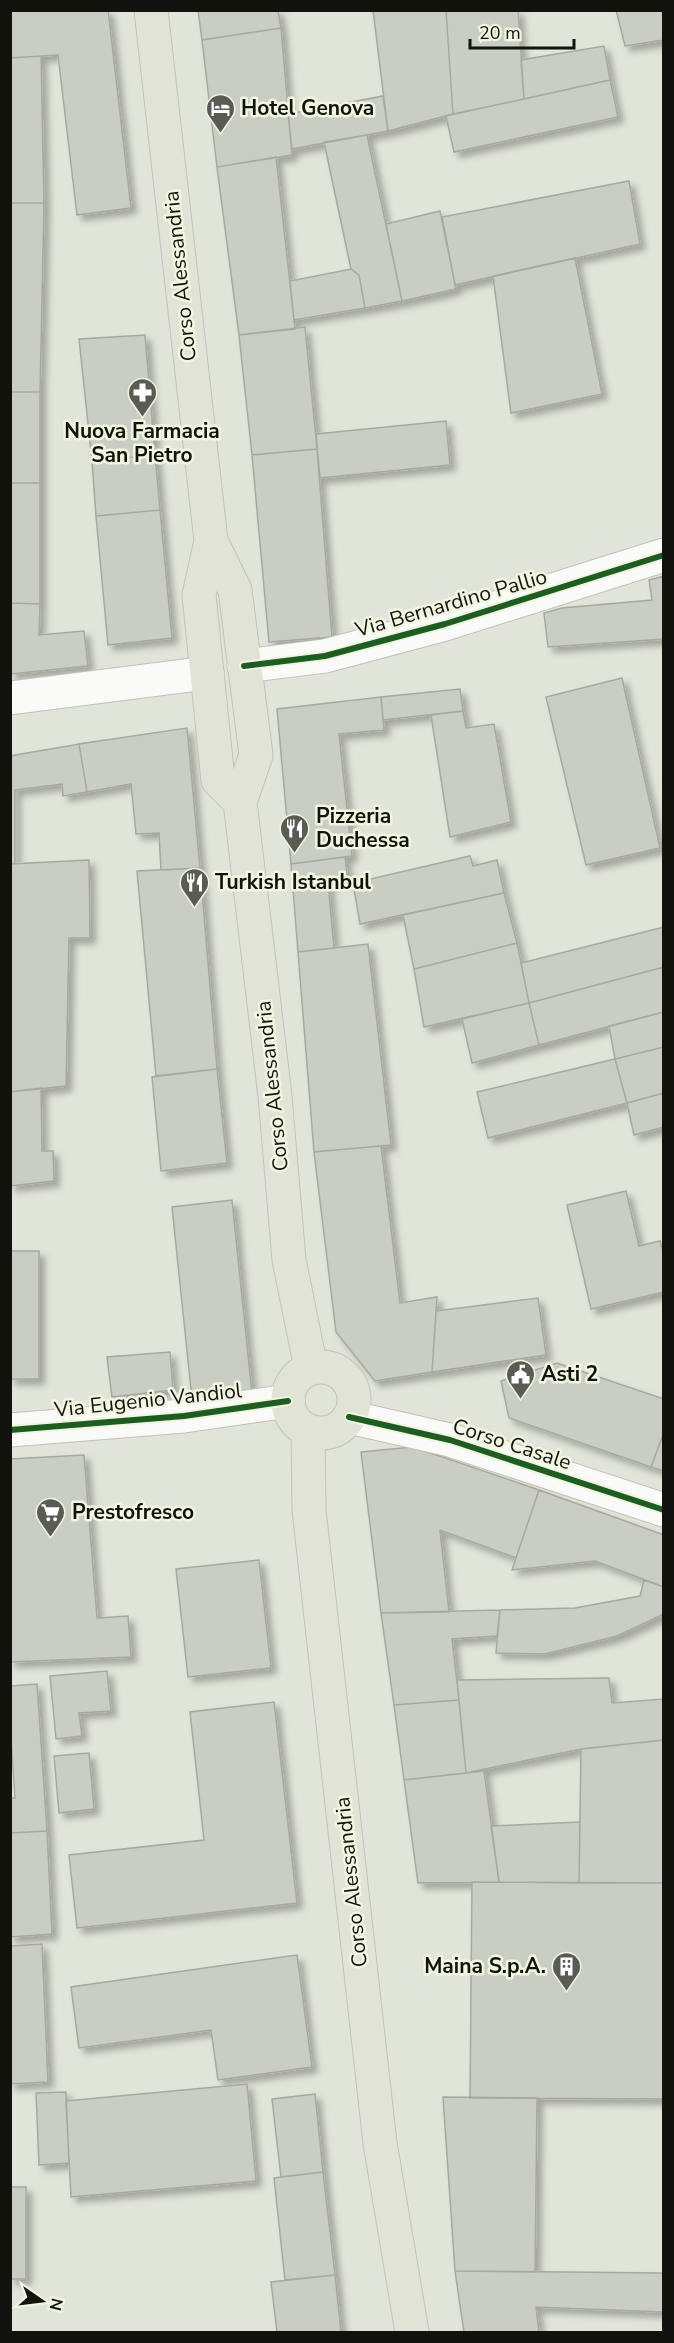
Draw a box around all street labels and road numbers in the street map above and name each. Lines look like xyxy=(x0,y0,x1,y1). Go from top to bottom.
street label: Corso Alessandria xyxy=(157,189,203,363)
street label: Via Bernardino Pallio xyxy=(351,562,550,644)
street label: Corso Alessandria xyxy=(249,999,295,1173)
street label: Via Eugenio Vandiol xyxy=(52,1376,244,1424)
street label: Corso Casale xyxy=(449,1412,575,1476)
street label: Corso Alessandria xyxy=(328,1795,374,1969)

